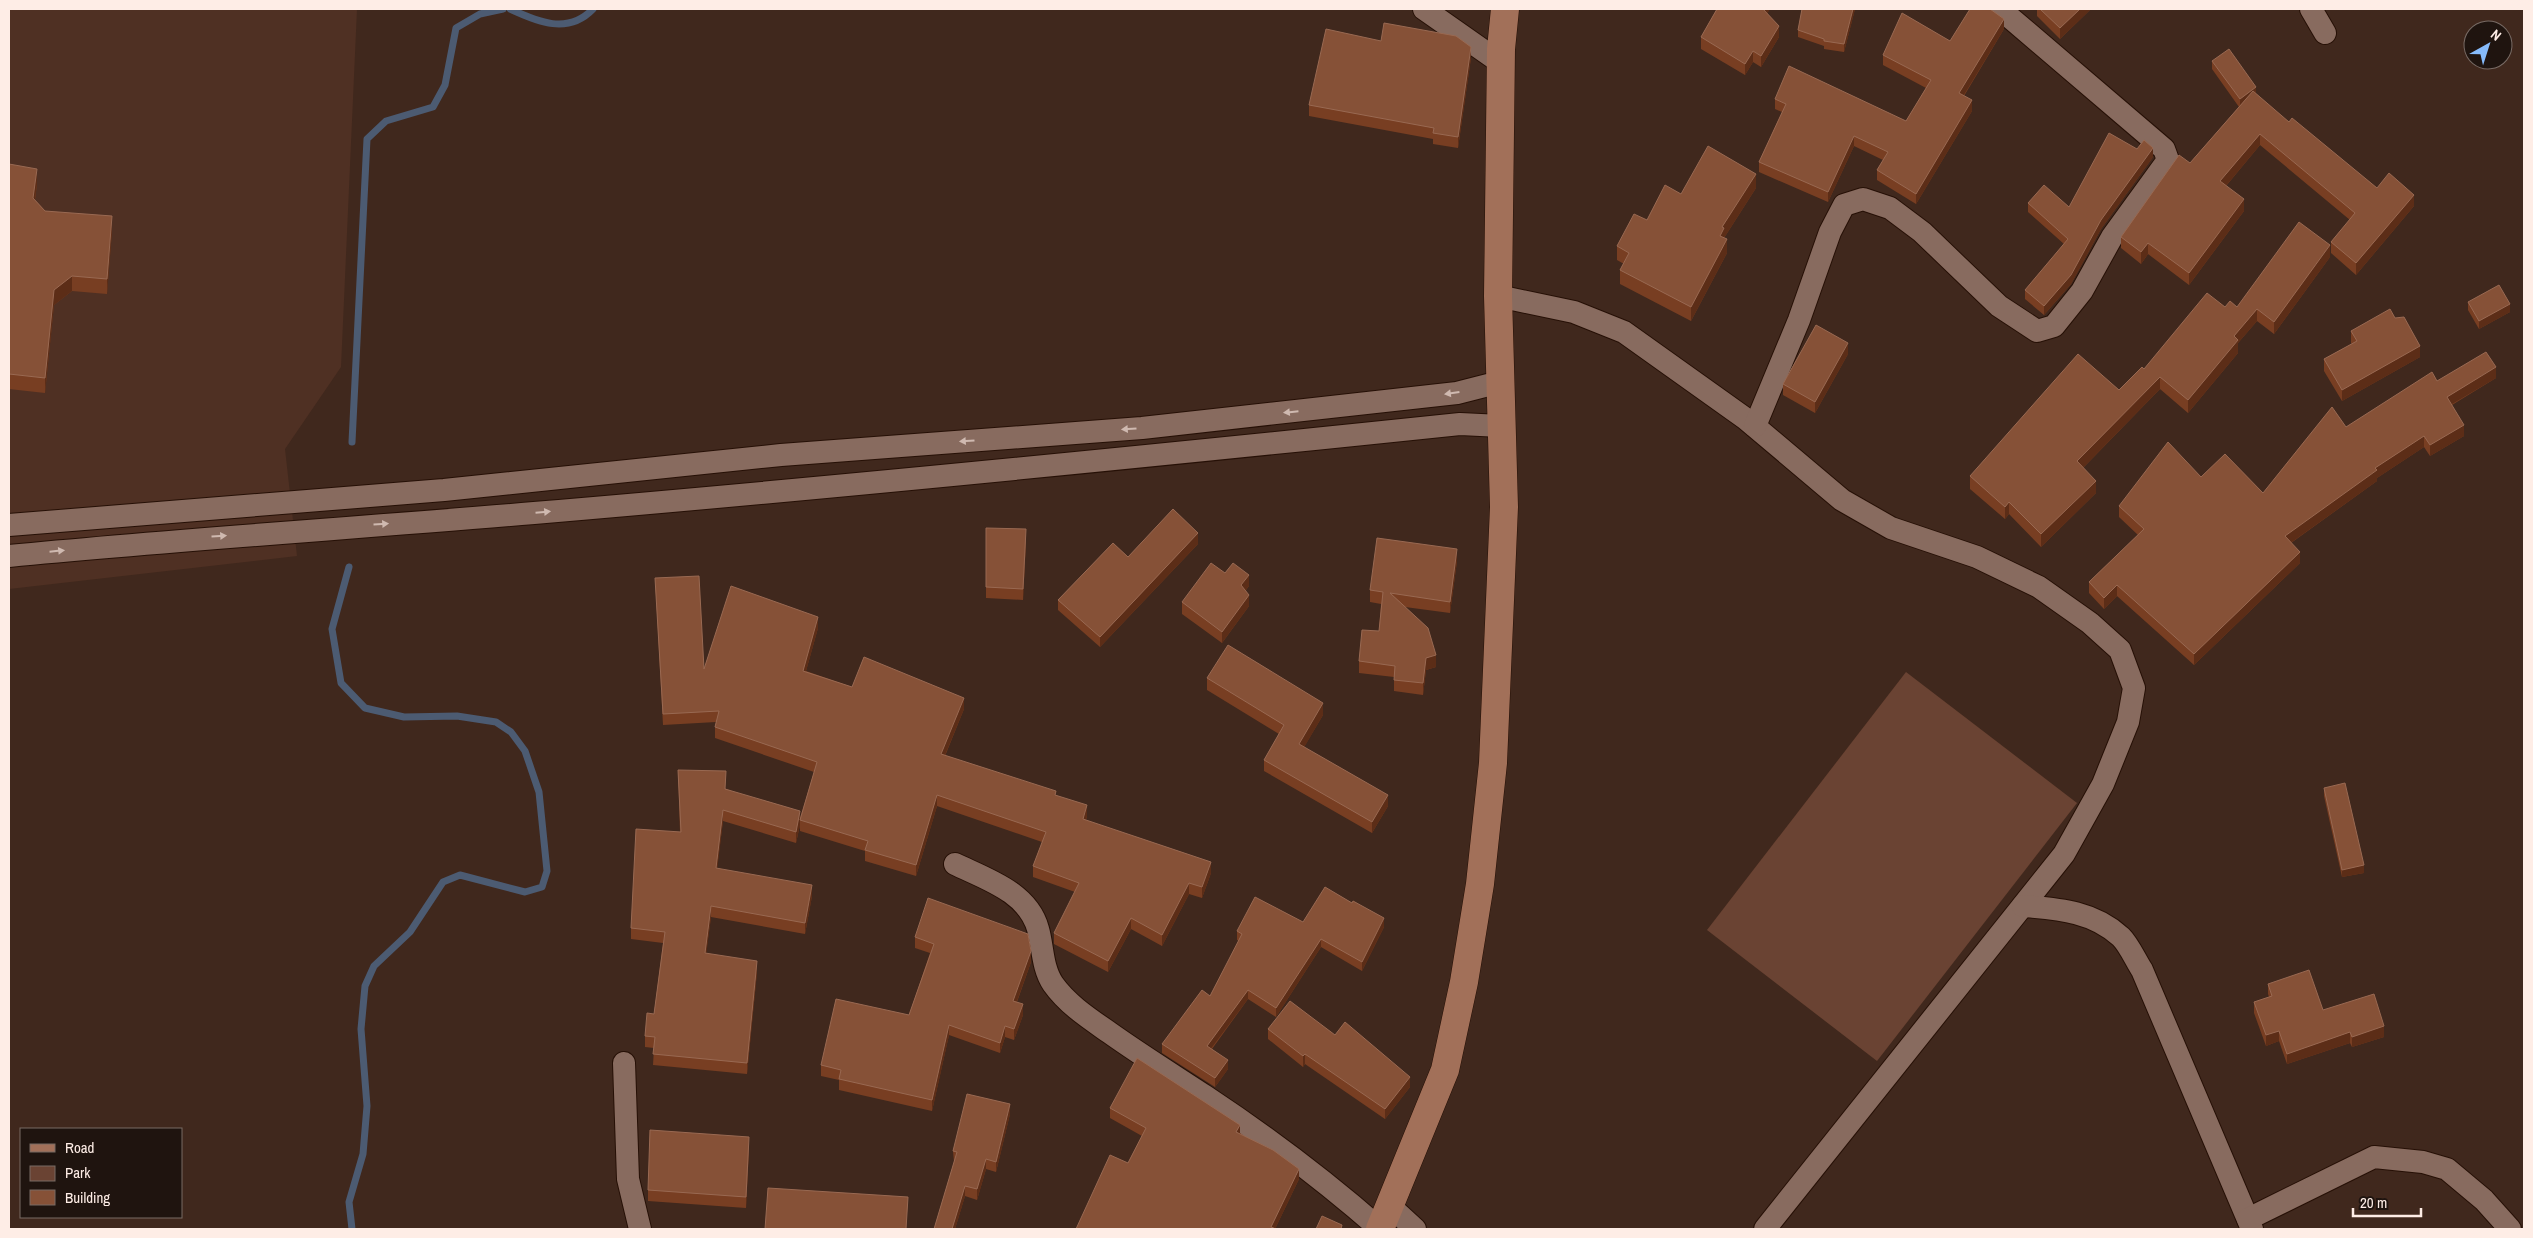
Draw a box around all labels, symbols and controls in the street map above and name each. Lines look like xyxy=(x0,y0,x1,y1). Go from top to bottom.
north arrow xyxy=(2463,20,2513,70)
text: N xyxy=(2487,25,2505,45)
one-way arrow xyxy=(1444,389,1460,397)
one-way arrow xyxy=(1282,408,1298,416)
one-way arrow xyxy=(1121,426,1137,434)
one-way arrow xyxy=(959,437,975,445)
one-way arrow xyxy=(535,508,551,516)
one-way arrow xyxy=(373,520,389,528)
one-way arrow xyxy=(211,532,227,540)
one-way arrow xyxy=(50,547,66,555)
legend xyxy=(20,1128,182,1218)
text: Road xyxy=(65,1137,94,1158)
text: Park xyxy=(65,1162,91,1183)
scale bar xyxy=(2353,1186,2420,1218)
text: Building xyxy=(65,1187,110,1208)
text: 20 m xyxy=(2360,1192,2387,1213)

